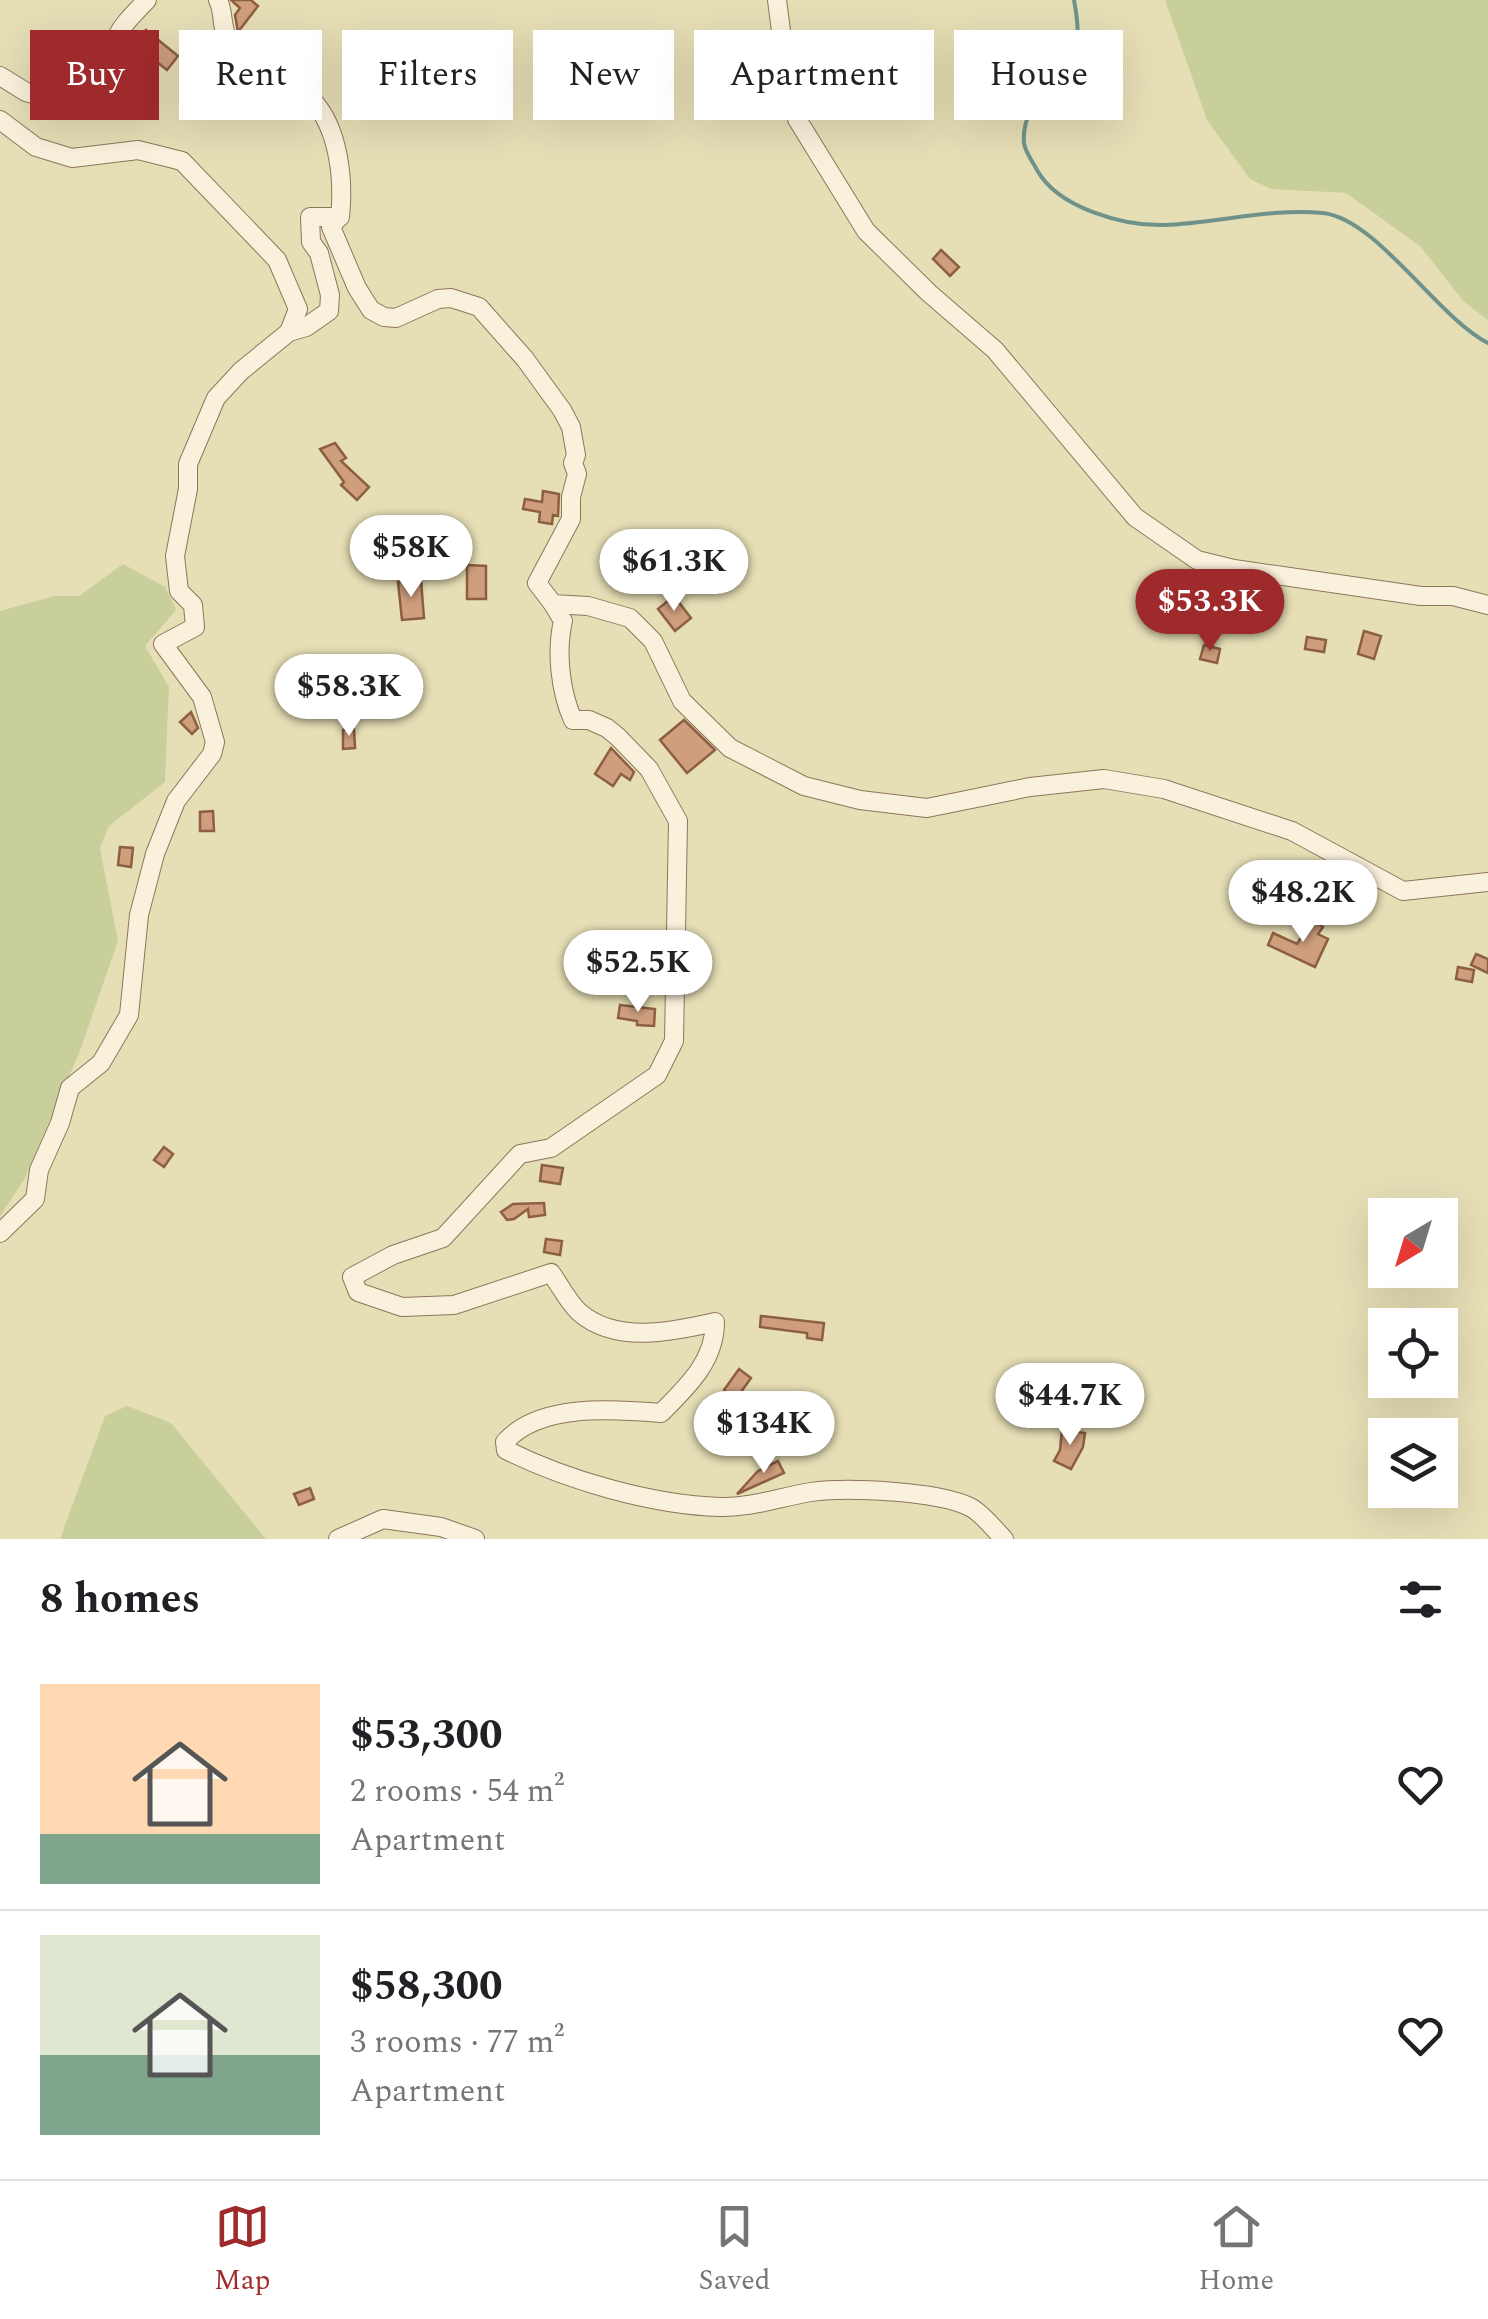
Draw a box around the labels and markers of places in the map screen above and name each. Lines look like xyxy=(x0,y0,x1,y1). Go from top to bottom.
pin: $58K xyxy=(352,515,470,600)
pin: $61.3K xyxy=(593,529,755,614)
pin: $53.3K xyxy=(1129,569,1291,654)
pin: $58.3K xyxy=(268,654,430,739)
pin: $48.2K xyxy=(1222,860,1384,945)
pin: $52.5K xyxy=(557,930,719,1015)
pin: $44.7K xyxy=(989,1363,1151,1448)
pin: $134K xyxy=(694,1391,834,1476)

